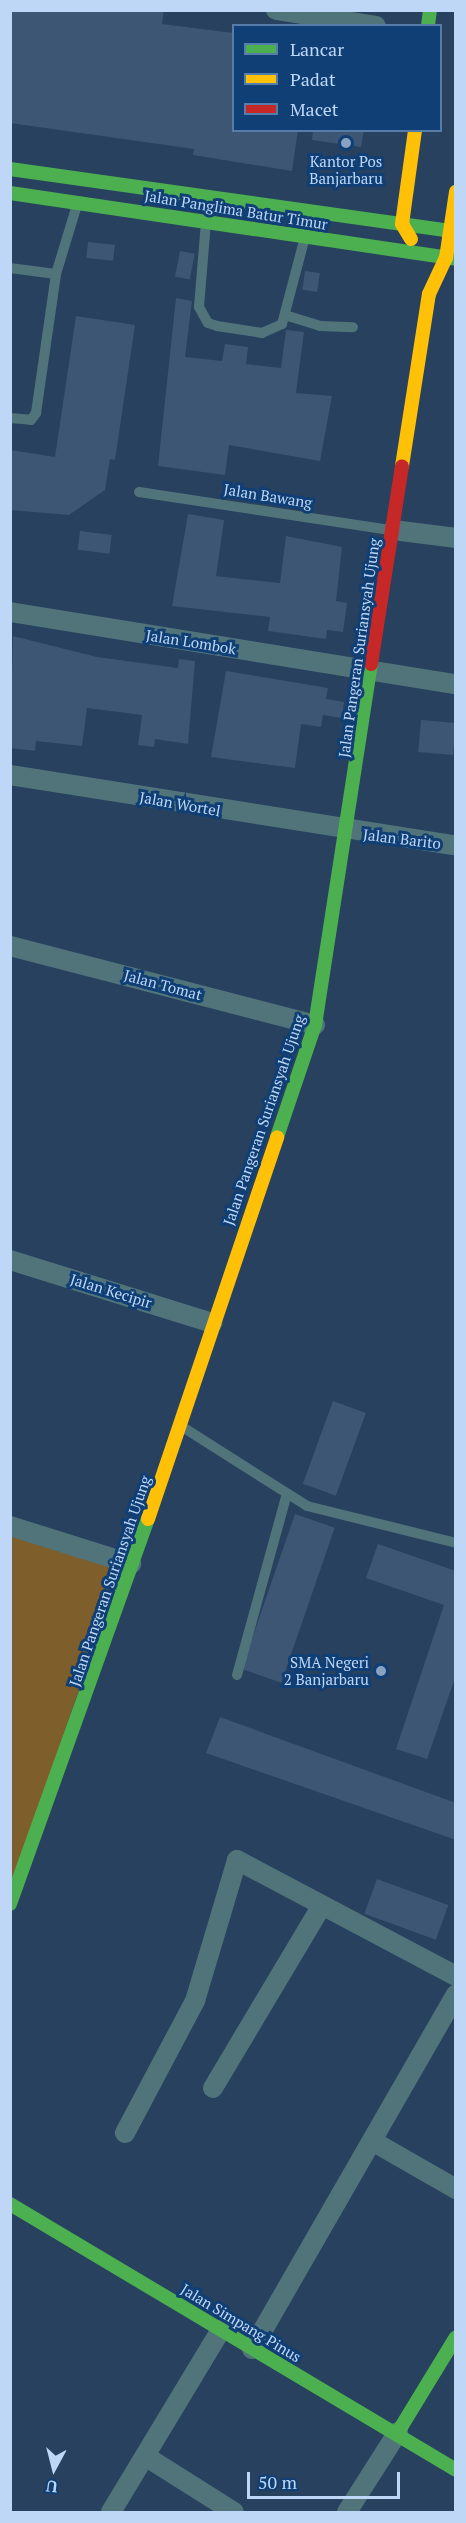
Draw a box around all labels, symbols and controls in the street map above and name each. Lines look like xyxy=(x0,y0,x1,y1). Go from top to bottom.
legend xyxy=(232,24,442,132)
text: Lancar xyxy=(290,37,344,61)
text: Padat xyxy=(290,67,336,91)
text: Macet xyxy=(290,97,339,121)
marker: Kantor Pos Banjarbaru xyxy=(339,136,353,150)
place label: Kantor Pos Banjarbaru xyxy=(309,152,383,187)
street label: Jalan Panglima Batur Timur xyxy=(143,187,329,233)
street label: Jalan Bawang xyxy=(222,480,314,512)
street label: Jalan Pangeran Suriansyah Ujung xyxy=(335,537,383,759)
street label: Jalan Lombok xyxy=(145,626,237,658)
street label: Jalan Wortel xyxy=(138,788,222,820)
street label: Jalan Barito xyxy=(362,825,442,853)
street label: Jalan Tomat xyxy=(122,966,204,1004)
street label: Jalan Pangeran Suriansyah Ujung xyxy=(219,1012,309,1228)
street label: Jalan Kecipir xyxy=(68,1270,154,1312)
street label: Jalan Pangeran Suriansyah Ujung xyxy=(65,1473,155,1689)
place label: SMA Negeri 2 Banjarbaru xyxy=(284,1653,369,1688)
marker: SMA Negeri 2 Banjarbaru xyxy=(374,1664,388,1678)
street label: Jalan Simpang Pinus xyxy=(178,2280,304,2366)
north arrow xyxy=(24,2439,84,2499)
scale bar xyxy=(250,2460,403,2498)
text: 50 m xyxy=(258,2470,297,2494)
text: U xyxy=(45,2475,59,2498)

